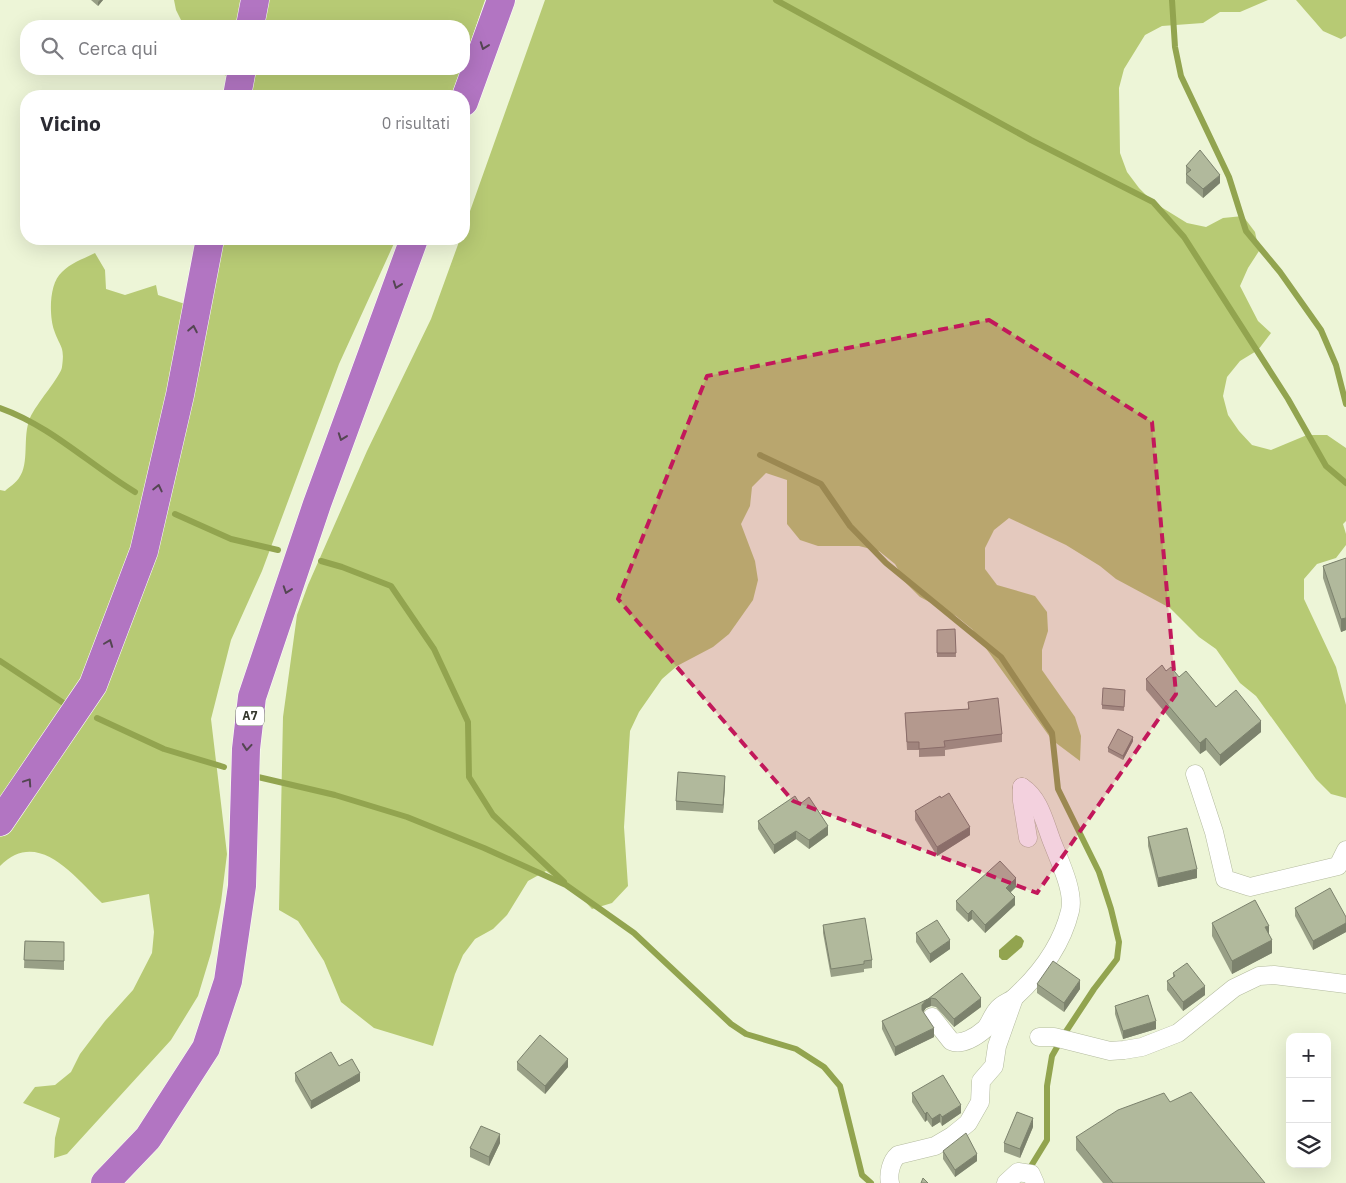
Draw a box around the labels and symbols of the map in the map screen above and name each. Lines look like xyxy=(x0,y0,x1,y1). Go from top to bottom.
one-way arrow xyxy=(480,41,490,50)
one-way arrow xyxy=(393,280,403,288)
one-way arrow xyxy=(187,325,197,334)
one-way arrow xyxy=(338,432,348,441)
one-way arrow xyxy=(152,484,163,492)
one-way arrow xyxy=(283,586,293,594)
one-way arrow xyxy=(103,639,113,647)
road number: A7 xyxy=(236,706,264,726)
one-way arrow xyxy=(241,743,252,751)
one-way arrow xyxy=(21,778,31,787)

